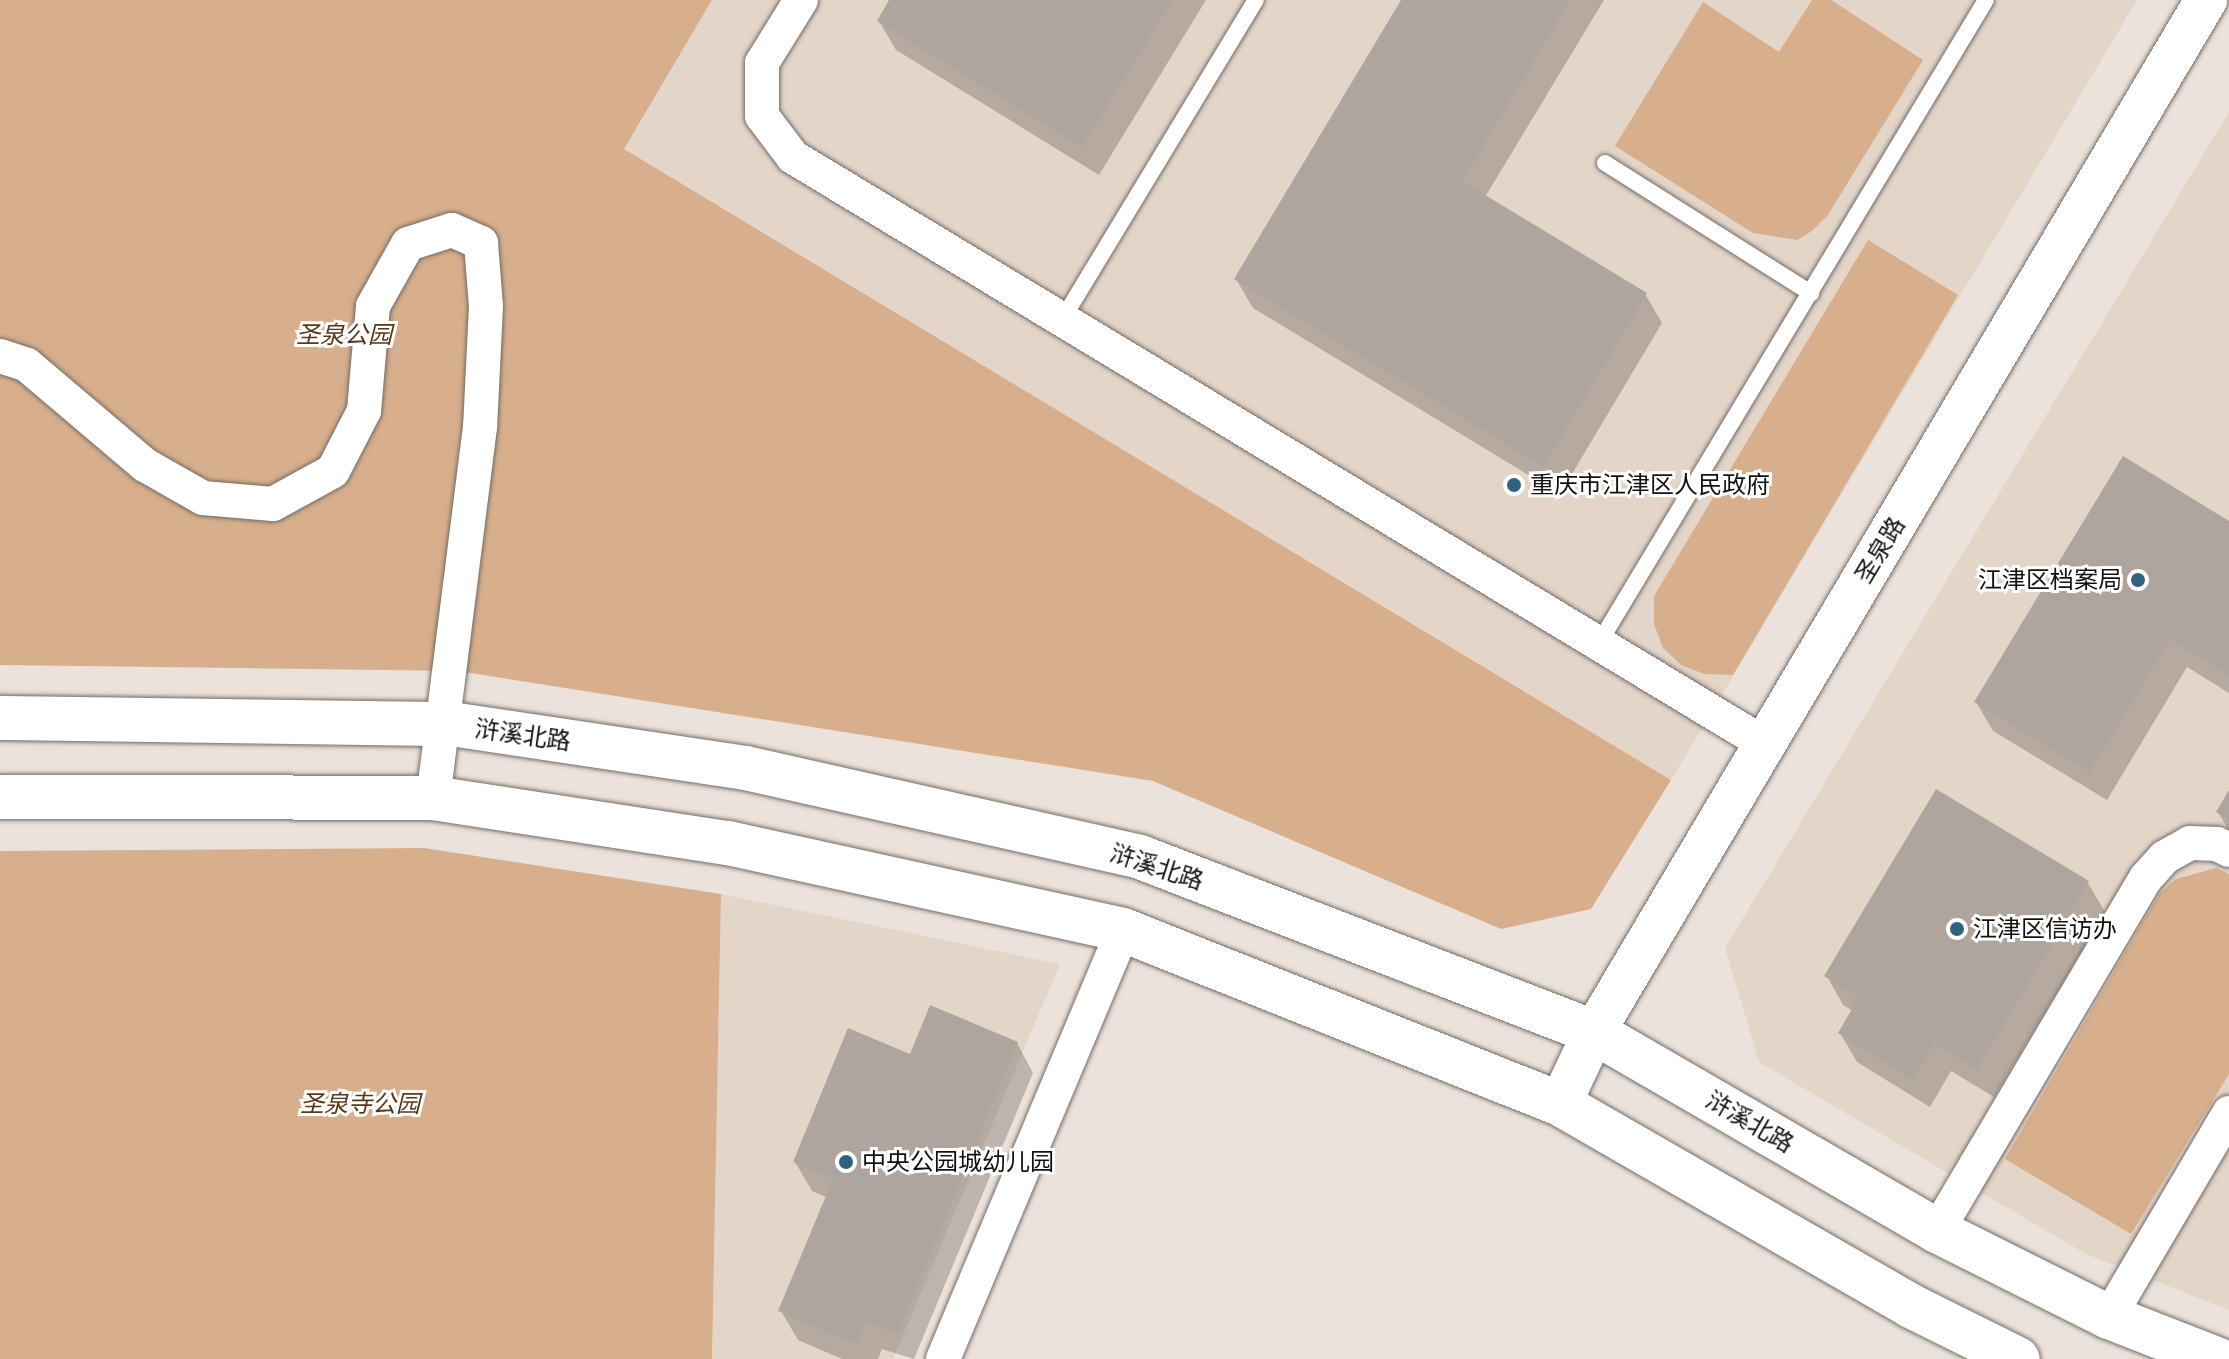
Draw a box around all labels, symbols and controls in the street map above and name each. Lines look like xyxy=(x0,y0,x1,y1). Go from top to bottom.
park label: 圣泉公园 xyxy=(296,321,392,349)
place label: 重庆市江津区人民政府 xyxy=(1530,471,1770,499)
marker: 重庆市江津区人民政府 xyxy=(1505,476,1523,494)
street label: 圣泉路 xyxy=(1849,512,1911,588)
place label: 江津区档案局 xyxy=(1978,566,2122,594)
marker: 江津区档案局 xyxy=(2129,571,2147,589)
street label: 浒溪北路 xyxy=(473,714,573,756)
street label: 浒溪北路 xyxy=(1107,838,1207,896)
place label: 江津区信访办 xyxy=(1973,915,2117,943)
marker: 江津区信访办 xyxy=(1948,920,1966,938)
street label: 浒溪北路 xyxy=(1701,1086,1799,1158)
park label: 圣泉寺公园 xyxy=(300,1090,420,1118)
place label: 中央公园城幼儿园 xyxy=(862,1148,1054,1176)
marker: 中央公园城幼儿园 xyxy=(837,1153,855,1171)

